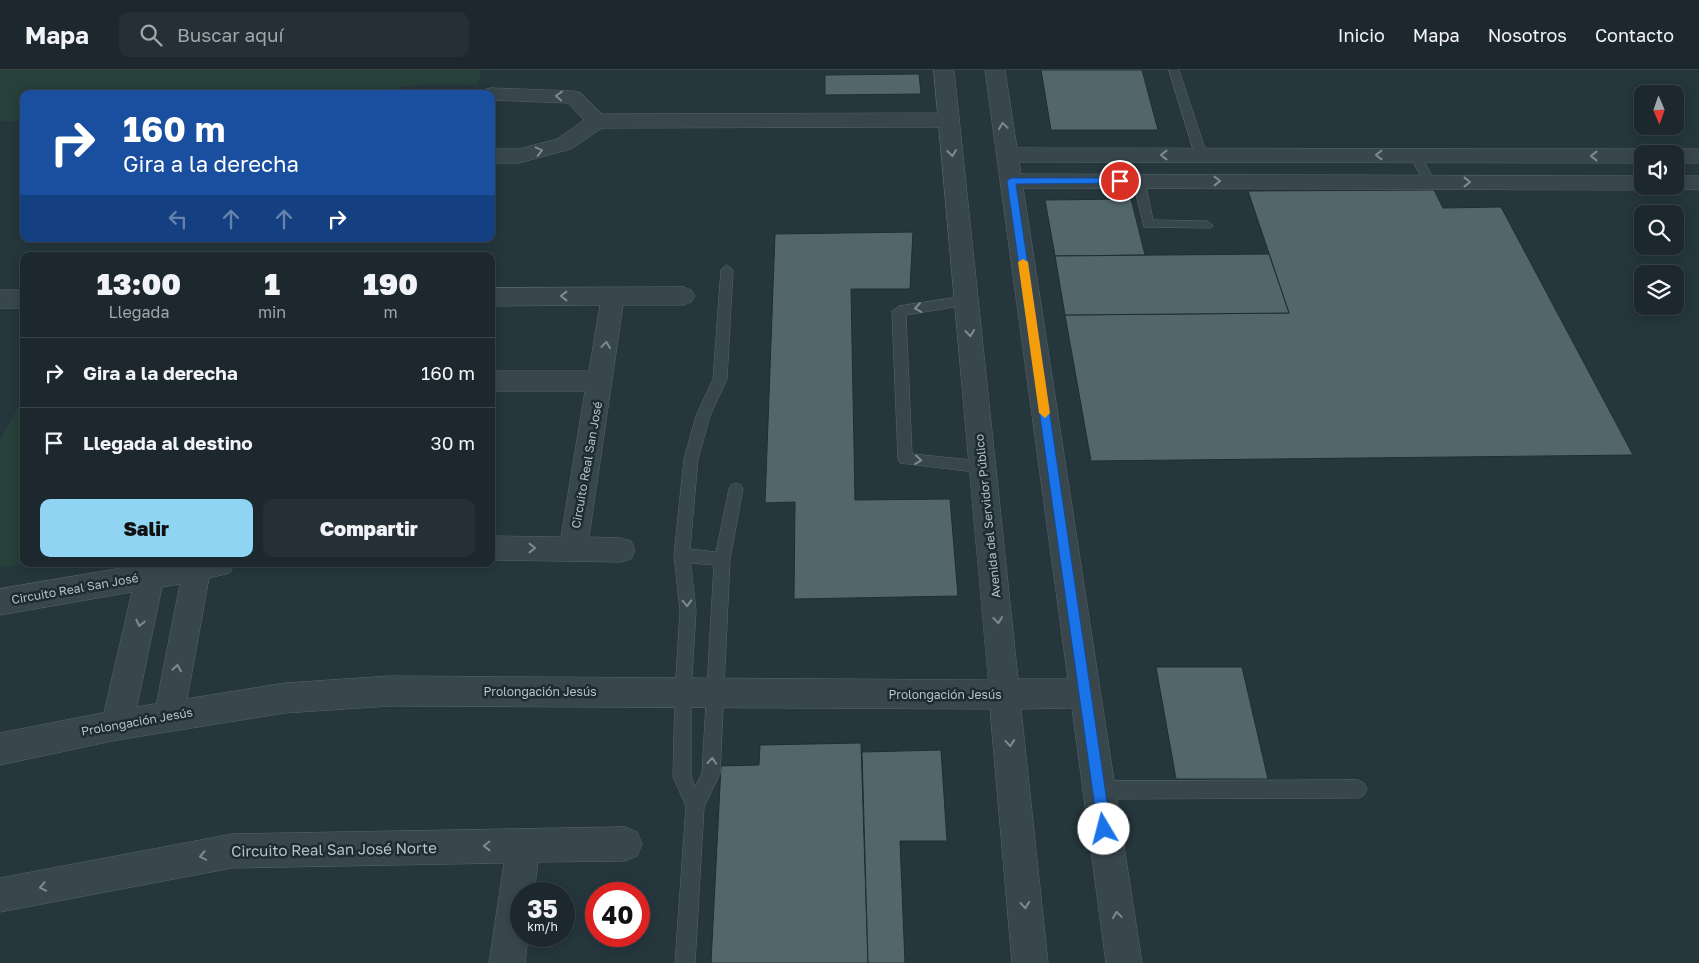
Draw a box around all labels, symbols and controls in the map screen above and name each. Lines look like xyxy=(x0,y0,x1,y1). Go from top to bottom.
search box xyxy=(119,12,469,57)
text: Mapa xyxy=(25,20,89,49)
icon: search xyxy=(137,21,165,49)
text: Buscar aquí xyxy=(177,23,284,46)
text: Inicio xyxy=(1338,24,1385,46)
text: Mapa xyxy=(1413,24,1460,46)
text: Nosotros xyxy=(1488,24,1567,46)
text: Contacto xyxy=(1595,24,1674,46)
north arrow xyxy=(1634,85,1684,135)
map controls xyxy=(1634,85,1684,315)
one-way arrow xyxy=(555,91,563,102)
text: 160 m xyxy=(123,108,225,150)
icon: right xyxy=(40,110,105,175)
one-way arrow xyxy=(999,121,1009,130)
button: sound xyxy=(1634,145,1684,195)
one-way arrow xyxy=(535,146,543,156)
text: Gira a la derecha xyxy=(123,150,299,177)
one-way arrow xyxy=(947,150,958,158)
one-way arrow xyxy=(1160,150,1168,160)
one-way arrow xyxy=(1375,150,1382,160)
one-way arrow xyxy=(1590,151,1598,161)
pin xyxy=(1099,160,1141,202)
icon: arrive xyxy=(1106,167,1134,195)
one-way arrow xyxy=(1214,176,1222,186)
one-way arrow xyxy=(1464,177,1472,187)
icon: left xyxy=(164,205,192,233)
icon: ahead xyxy=(217,205,245,233)
icon: ahead xyxy=(270,205,298,233)
icon: right xyxy=(323,205,351,233)
button: search xyxy=(1634,205,1684,255)
button: layers xyxy=(1634,265,1684,315)
text: 13:00 xyxy=(97,266,181,302)
text: 1 xyxy=(264,266,280,302)
text: 190 xyxy=(363,266,418,302)
one-way arrow xyxy=(560,291,568,301)
text: Llegada xyxy=(108,302,169,322)
text: min xyxy=(258,302,286,322)
text: m xyxy=(384,302,398,322)
one-way arrow xyxy=(914,302,922,313)
one-way arrow xyxy=(964,329,975,337)
one-way arrow xyxy=(600,340,611,348)
icon: right xyxy=(40,359,68,387)
text: Gira a la derecha xyxy=(83,361,238,384)
text: 160 m xyxy=(421,361,475,384)
street label: Circuito Real San José xyxy=(568,400,605,530)
icon: arrive xyxy=(40,429,68,457)
text: Llegada al destino xyxy=(83,431,253,454)
text: 30 m xyxy=(431,431,475,454)
street label: Avenida del Servidor Público xyxy=(971,433,1004,599)
one-way arrow xyxy=(914,454,922,465)
button: Salir xyxy=(40,499,253,557)
button: Compartir xyxy=(263,499,475,557)
one-way arrow xyxy=(528,543,536,553)
street label: Circuito Real San José xyxy=(10,570,140,607)
one-way arrow xyxy=(682,599,693,607)
one-way arrow xyxy=(992,617,1003,625)
one-way arrow xyxy=(135,618,145,627)
one-way arrow xyxy=(172,663,182,672)
street label: Prolongación Jesús xyxy=(483,684,597,699)
street label: Prolongación Jesús xyxy=(888,687,1002,702)
street label: Prolongación Jesús xyxy=(80,704,194,739)
one-way arrow xyxy=(1004,740,1015,748)
one-way arrow xyxy=(707,757,718,765)
position arrow xyxy=(1077,802,1129,854)
street label: Circuito Real San José Norte xyxy=(231,838,437,860)
one-way arrow xyxy=(483,841,491,852)
one-way arrow xyxy=(199,851,207,861)
one-way arrow xyxy=(39,881,48,892)
speed limit sign: 40 xyxy=(585,882,650,947)
text: 35 xyxy=(527,893,558,924)
one-way arrow xyxy=(1019,902,1030,910)
one-way arrow xyxy=(1112,910,1123,918)
text: km/h xyxy=(527,919,558,934)

